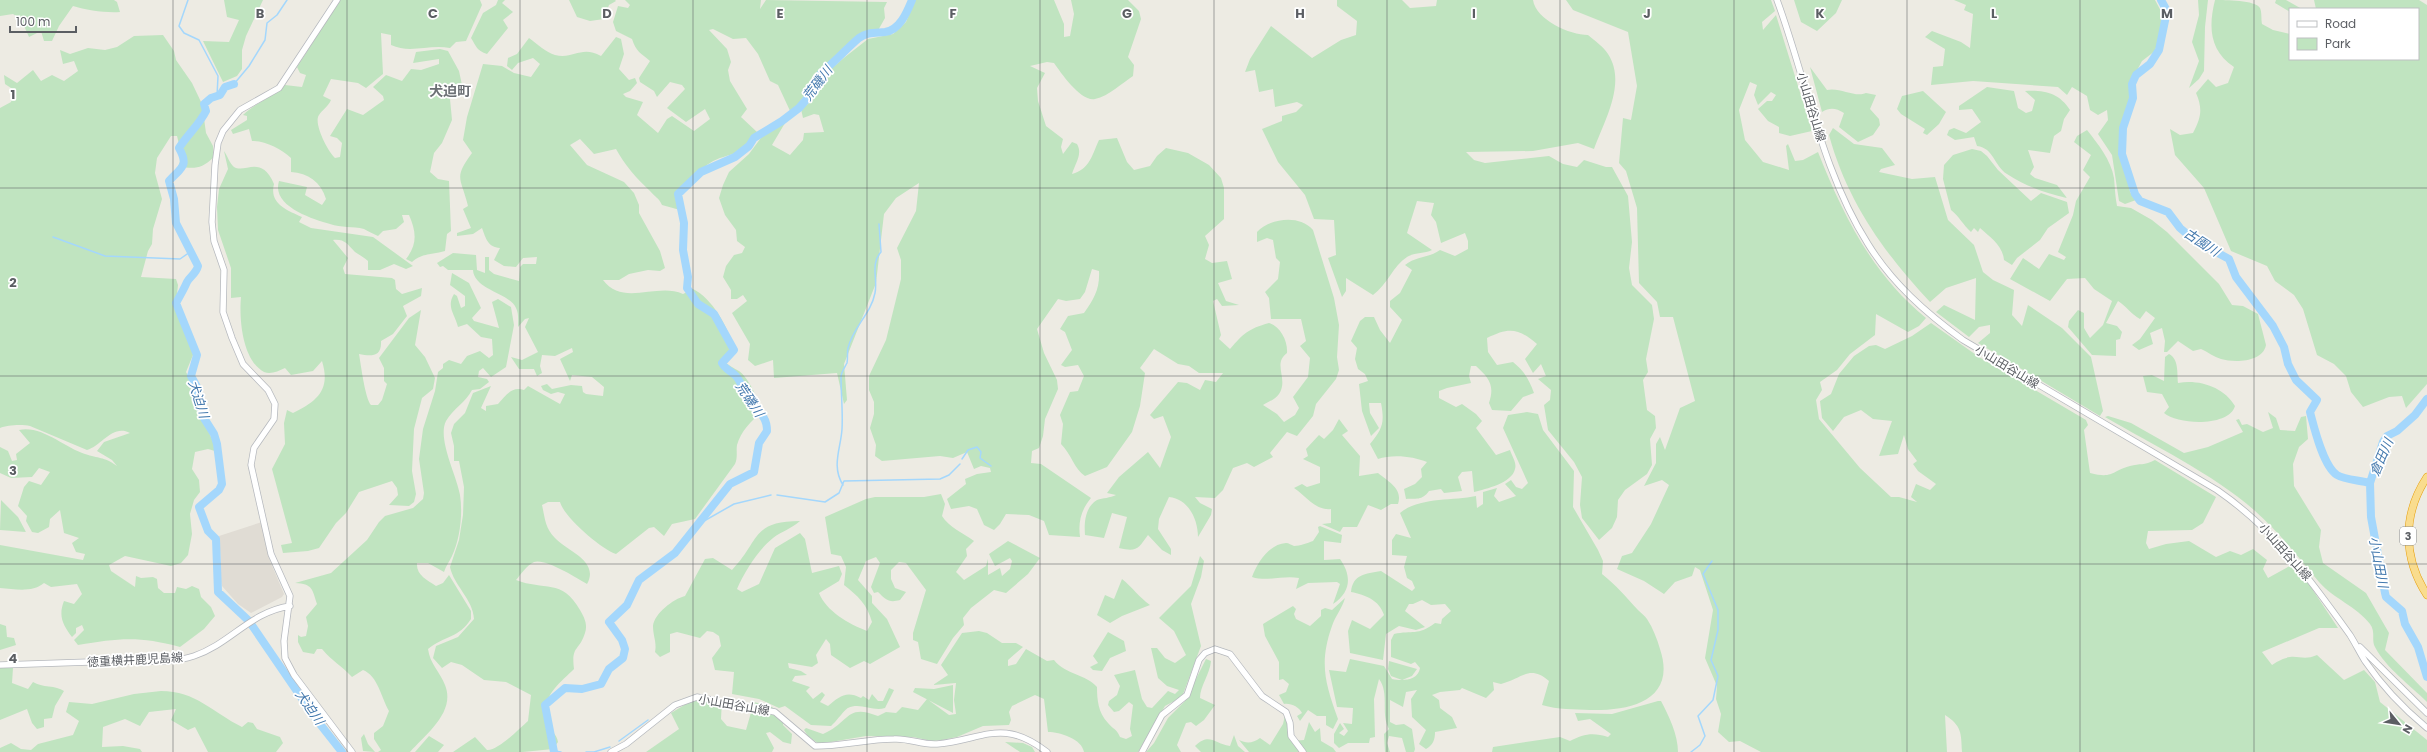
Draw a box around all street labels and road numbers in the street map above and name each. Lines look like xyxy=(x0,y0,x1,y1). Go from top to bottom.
street label: 小山田谷山線 xyxy=(1793,70,1830,144)
street label: 小山田谷山線 xyxy=(1972,341,2043,392)
street label: 小山田谷山線 xyxy=(2255,519,2316,584)
road number: 3 xyxy=(2400,527,2416,545)
street label: 徳重横井鹿児島線 xyxy=(87,648,183,671)
street label: 小山田谷山線 xyxy=(697,690,771,719)

